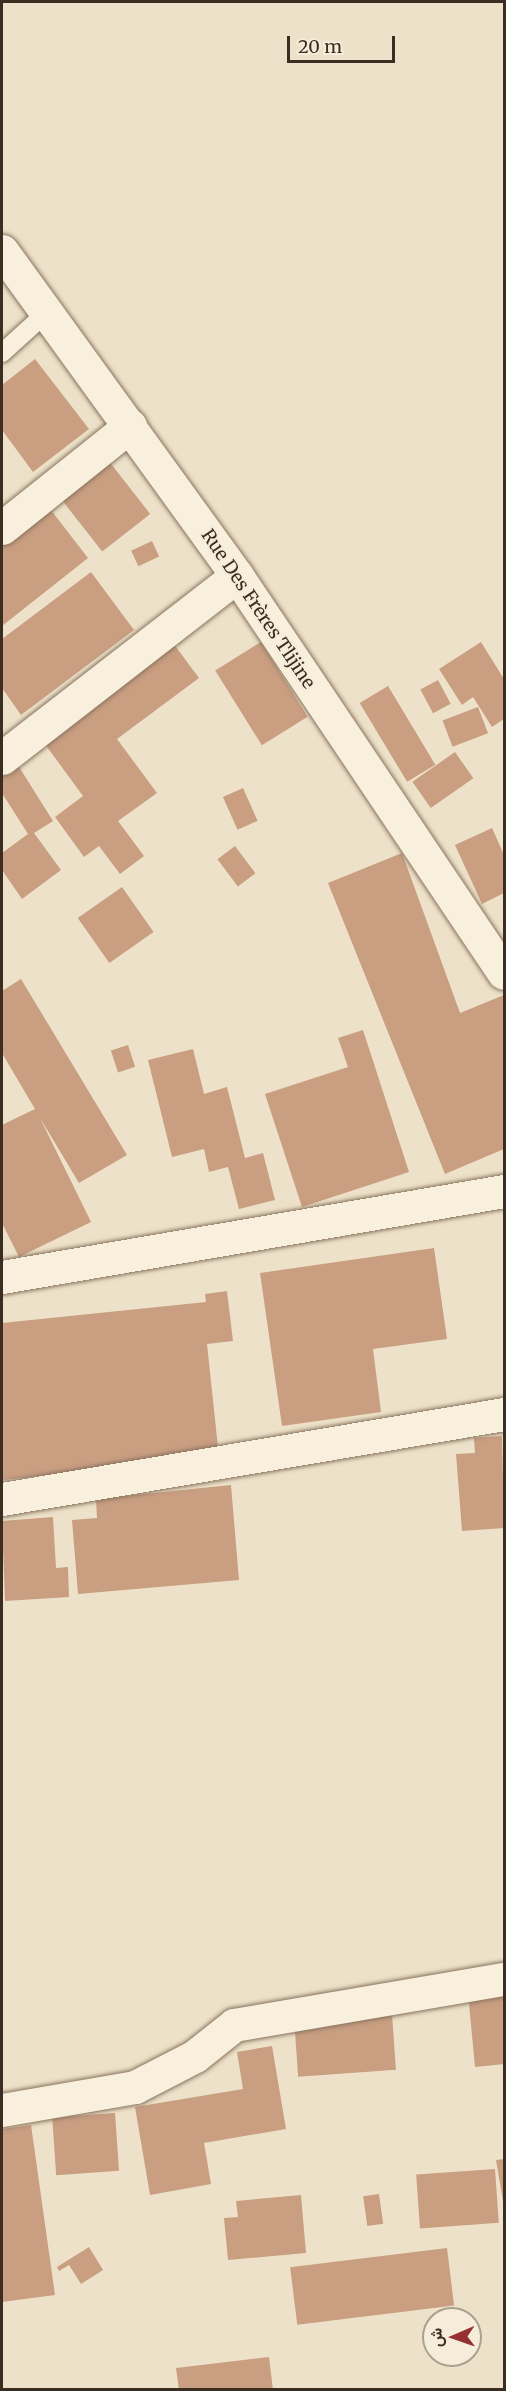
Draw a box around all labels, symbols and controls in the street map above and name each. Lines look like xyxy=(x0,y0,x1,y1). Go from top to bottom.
scale bar xyxy=(290,24,398,62)
text: 20 m xyxy=(298,35,342,58)
street label: Rue Des Frères Tlijine xyxy=(197,525,319,693)
north arrow xyxy=(422,2307,482,2367)
text: ش xyxy=(426,2328,446,2348)

